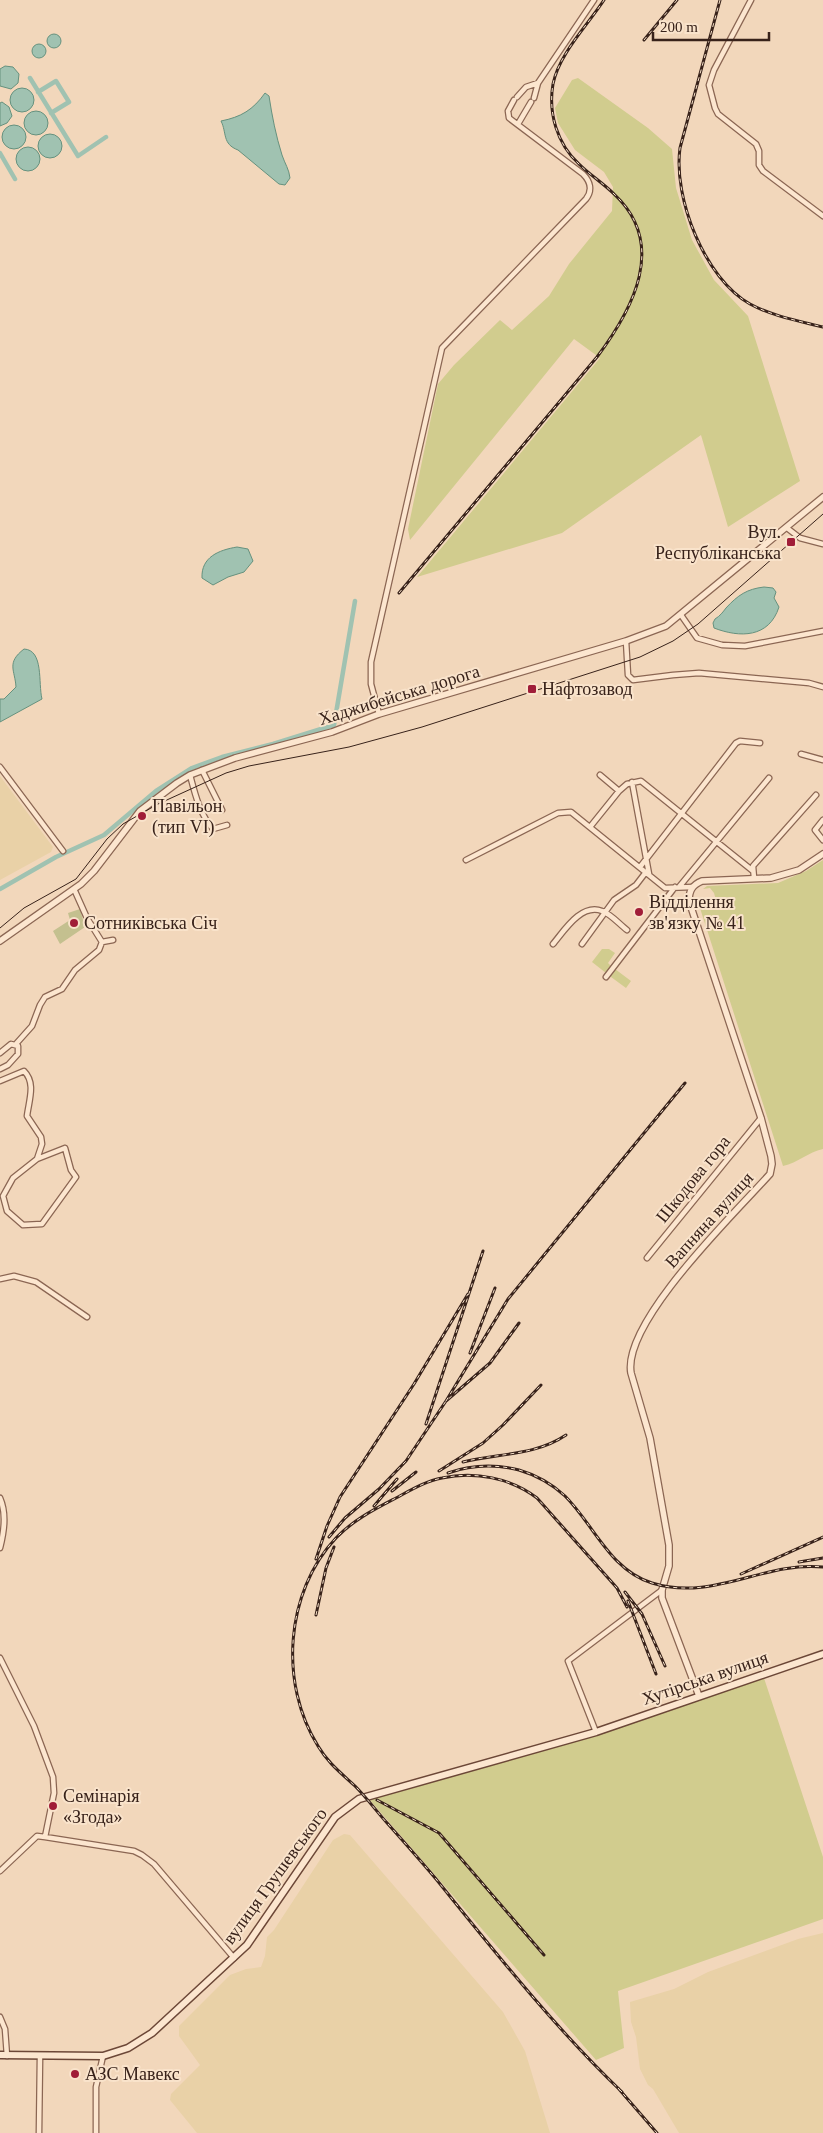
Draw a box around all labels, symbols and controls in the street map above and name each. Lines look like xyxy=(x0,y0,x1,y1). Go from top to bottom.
scale bar xyxy=(653,10,769,42)
text: 200 m xyxy=(660,19,698,35)
place label: Вул. Республіканська xyxy=(655,522,781,563)
marker: Вул. Республіканська xyxy=(785,536,797,548)
street label: Хаджибейська дорога xyxy=(316,661,482,729)
place label: Нафтозавод xyxy=(542,679,632,699)
marker: Нафтозавод xyxy=(526,683,538,695)
place label: Павільон (тип VI) xyxy=(152,796,223,838)
marker: Павільон (тип VI) xyxy=(136,810,148,822)
place label: Відділення зв'язку № 41 xyxy=(649,892,745,933)
marker: Відділення зв'язку № 41 xyxy=(633,906,645,918)
place label: Сотниківська Січ xyxy=(84,913,217,933)
marker: Сотниківська Січ xyxy=(68,917,80,929)
street label: Шкодова гора xyxy=(652,1131,734,1227)
street label: Вапняна вулиця xyxy=(661,1168,757,1272)
street label: Хутірська вулиця xyxy=(639,1647,771,1709)
place label: Семінарія «Згода» xyxy=(63,1786,140,1827)
marker: Семінарія «Згода» xyxy=(47,1800,59,1812)
street label: вулиця Грушевського xyxy=(219,1804,331,1948)
place label: АЗС Мавекс xyxy=(85,2064,180,2084)
marker: АЗС Мавекс xyxy=(69,2068,81,2080)

